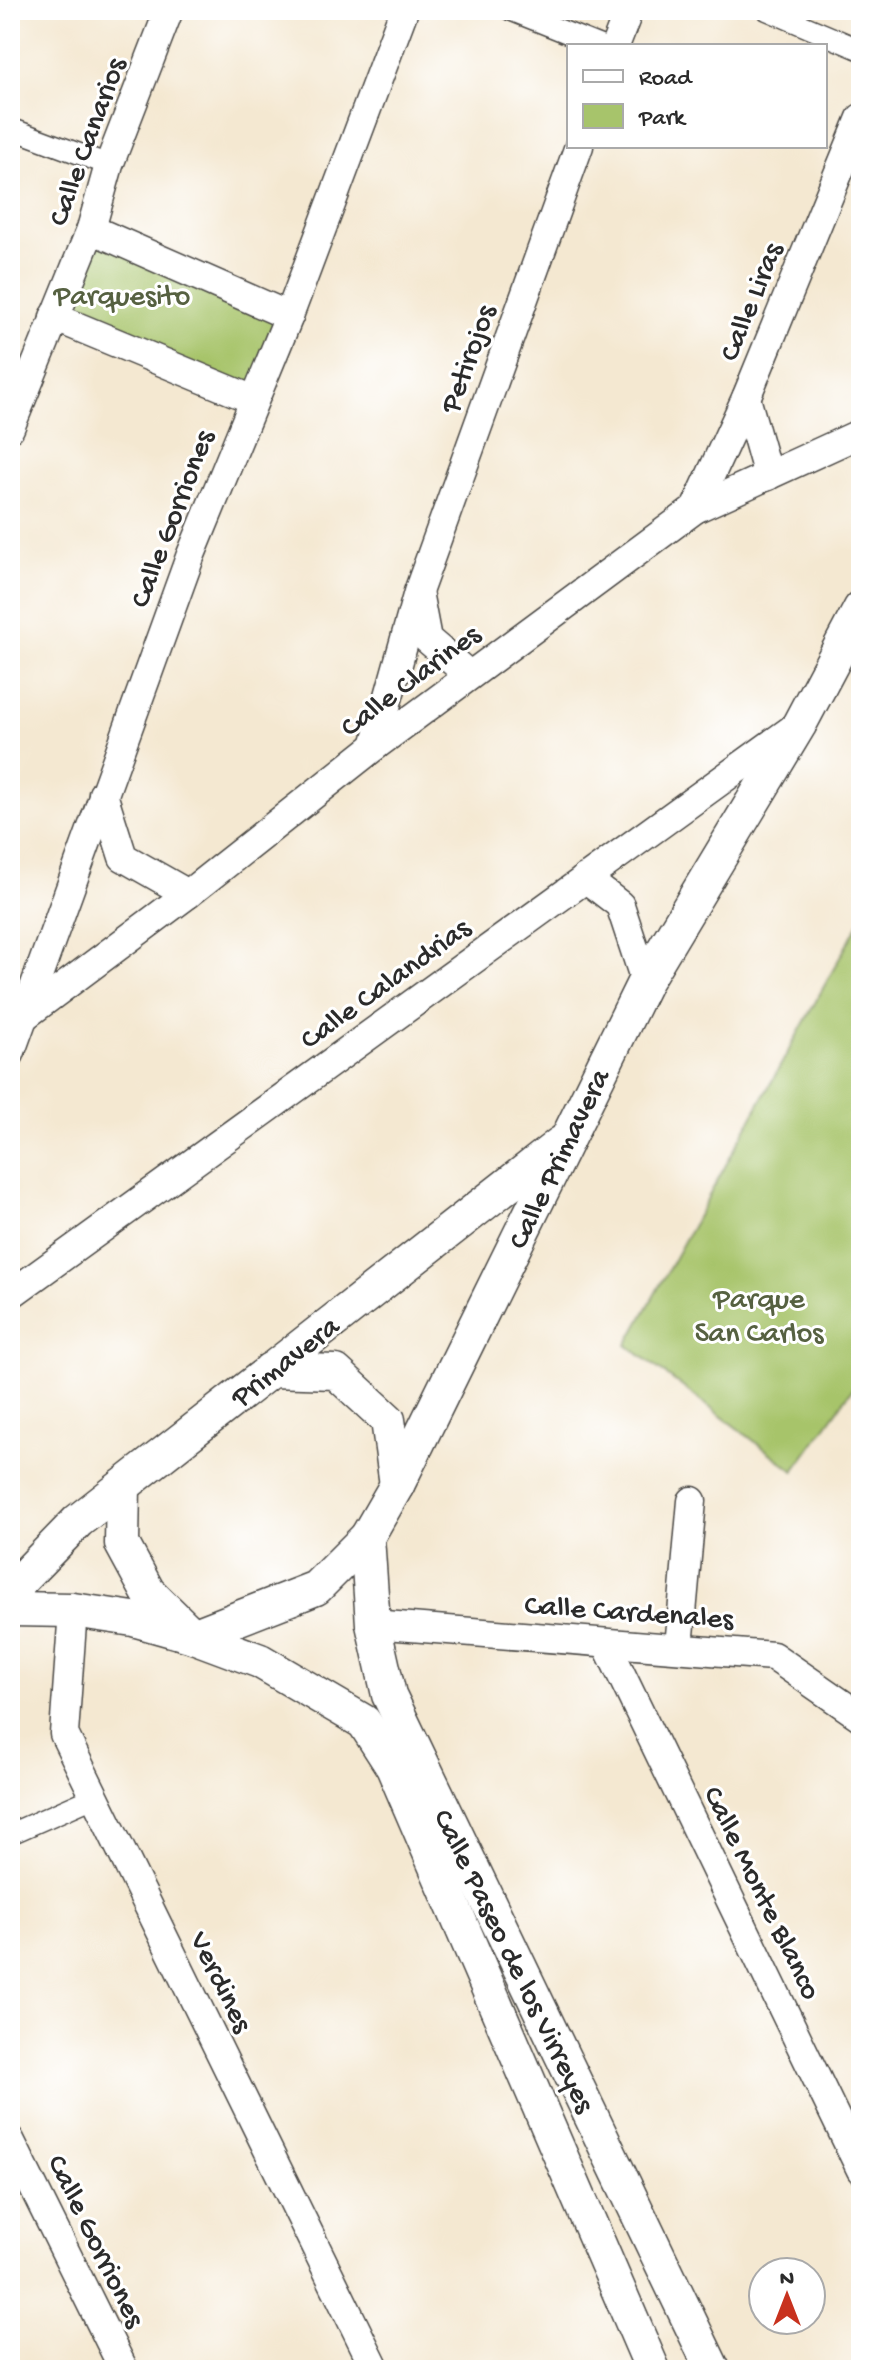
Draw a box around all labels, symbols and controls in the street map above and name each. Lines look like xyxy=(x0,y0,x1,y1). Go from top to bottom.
legend xyxy=(567,44,827,148)
street label: Calle Canarios xyxy=(43,53,136,231)
text: Road xyxy=(639,65,693,94)
text: Park xyxy=(638,105,687,134)
street label: Calle Liras xyxy=(714,238,793,367)
park label: Parquesito xyxy=(53,281,190,316)
street label: Petirojos xyxy=(434,300,506,419)
street label: Calle Gorriones xyxy=(124,425,224,613)
street label: Calle Clarines xyxy=(335,618,489,747)
street label: Calle Calandrias xyxy=(295,912,479,1059)
street label: Calle Primavera xyxy=(502,1063,620,1256)
park label: Parque San Carlos xyxy=(695,1284,824,1353)
street label: Primavera xyxy=(225,1310,349,1417)
street label: Calle Cardenales xyxy=(523,1590,735,1639)
street label: Calle Monte Blanco xyxy=(693,1782,827,2006)
street label: Calle Paseo de los Virreyes xyxy=(423,1805,601,2120)
street label: Verdines xyxy=(179,1926,259,2040)
street label: Calle Gorriones xyxy=(37,2150,151,2335)
north arrow xyxy=(747,2256,827,2336)
text: N xyxy=(780,2267,794,2293)

